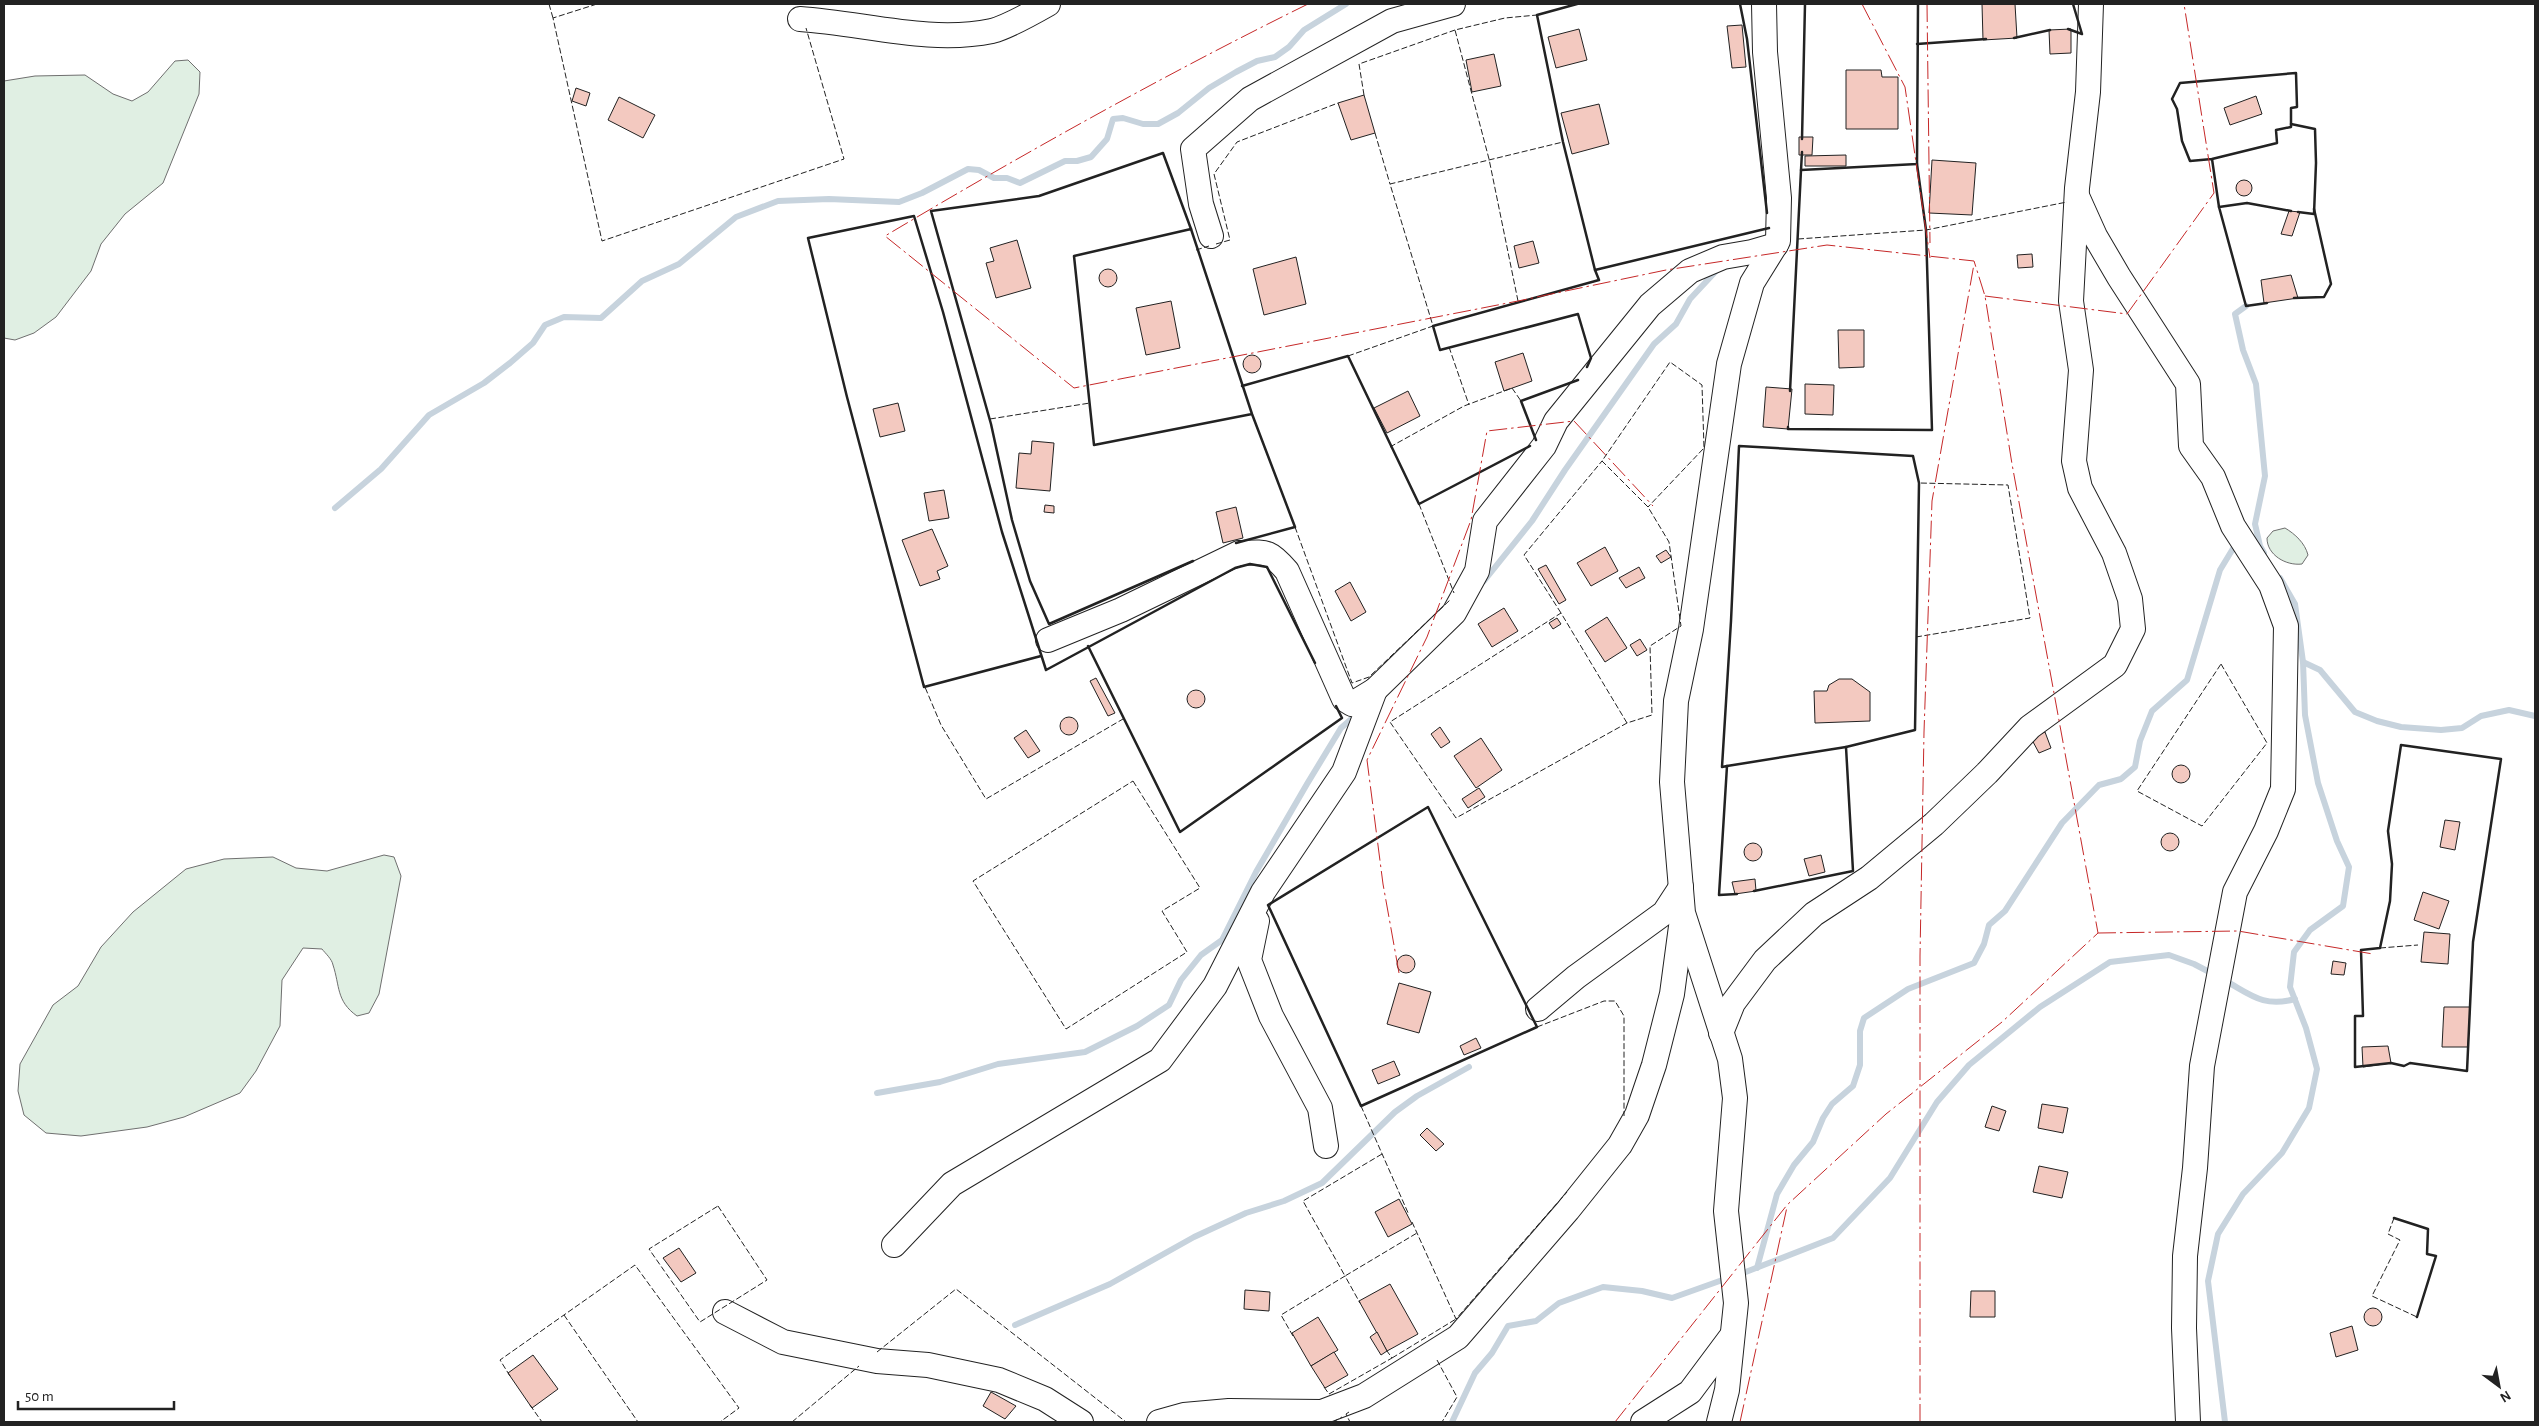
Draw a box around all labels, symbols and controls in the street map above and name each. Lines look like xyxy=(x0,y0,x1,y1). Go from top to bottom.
north arrow xyxy=(2474,1361,2524,1411)
scale bar xyxy=(18,1378,174,1410)
text: N xyxy=(2498,1388,2513,1405)
text: 50 m xyxy=(25,1389,54,1404)

